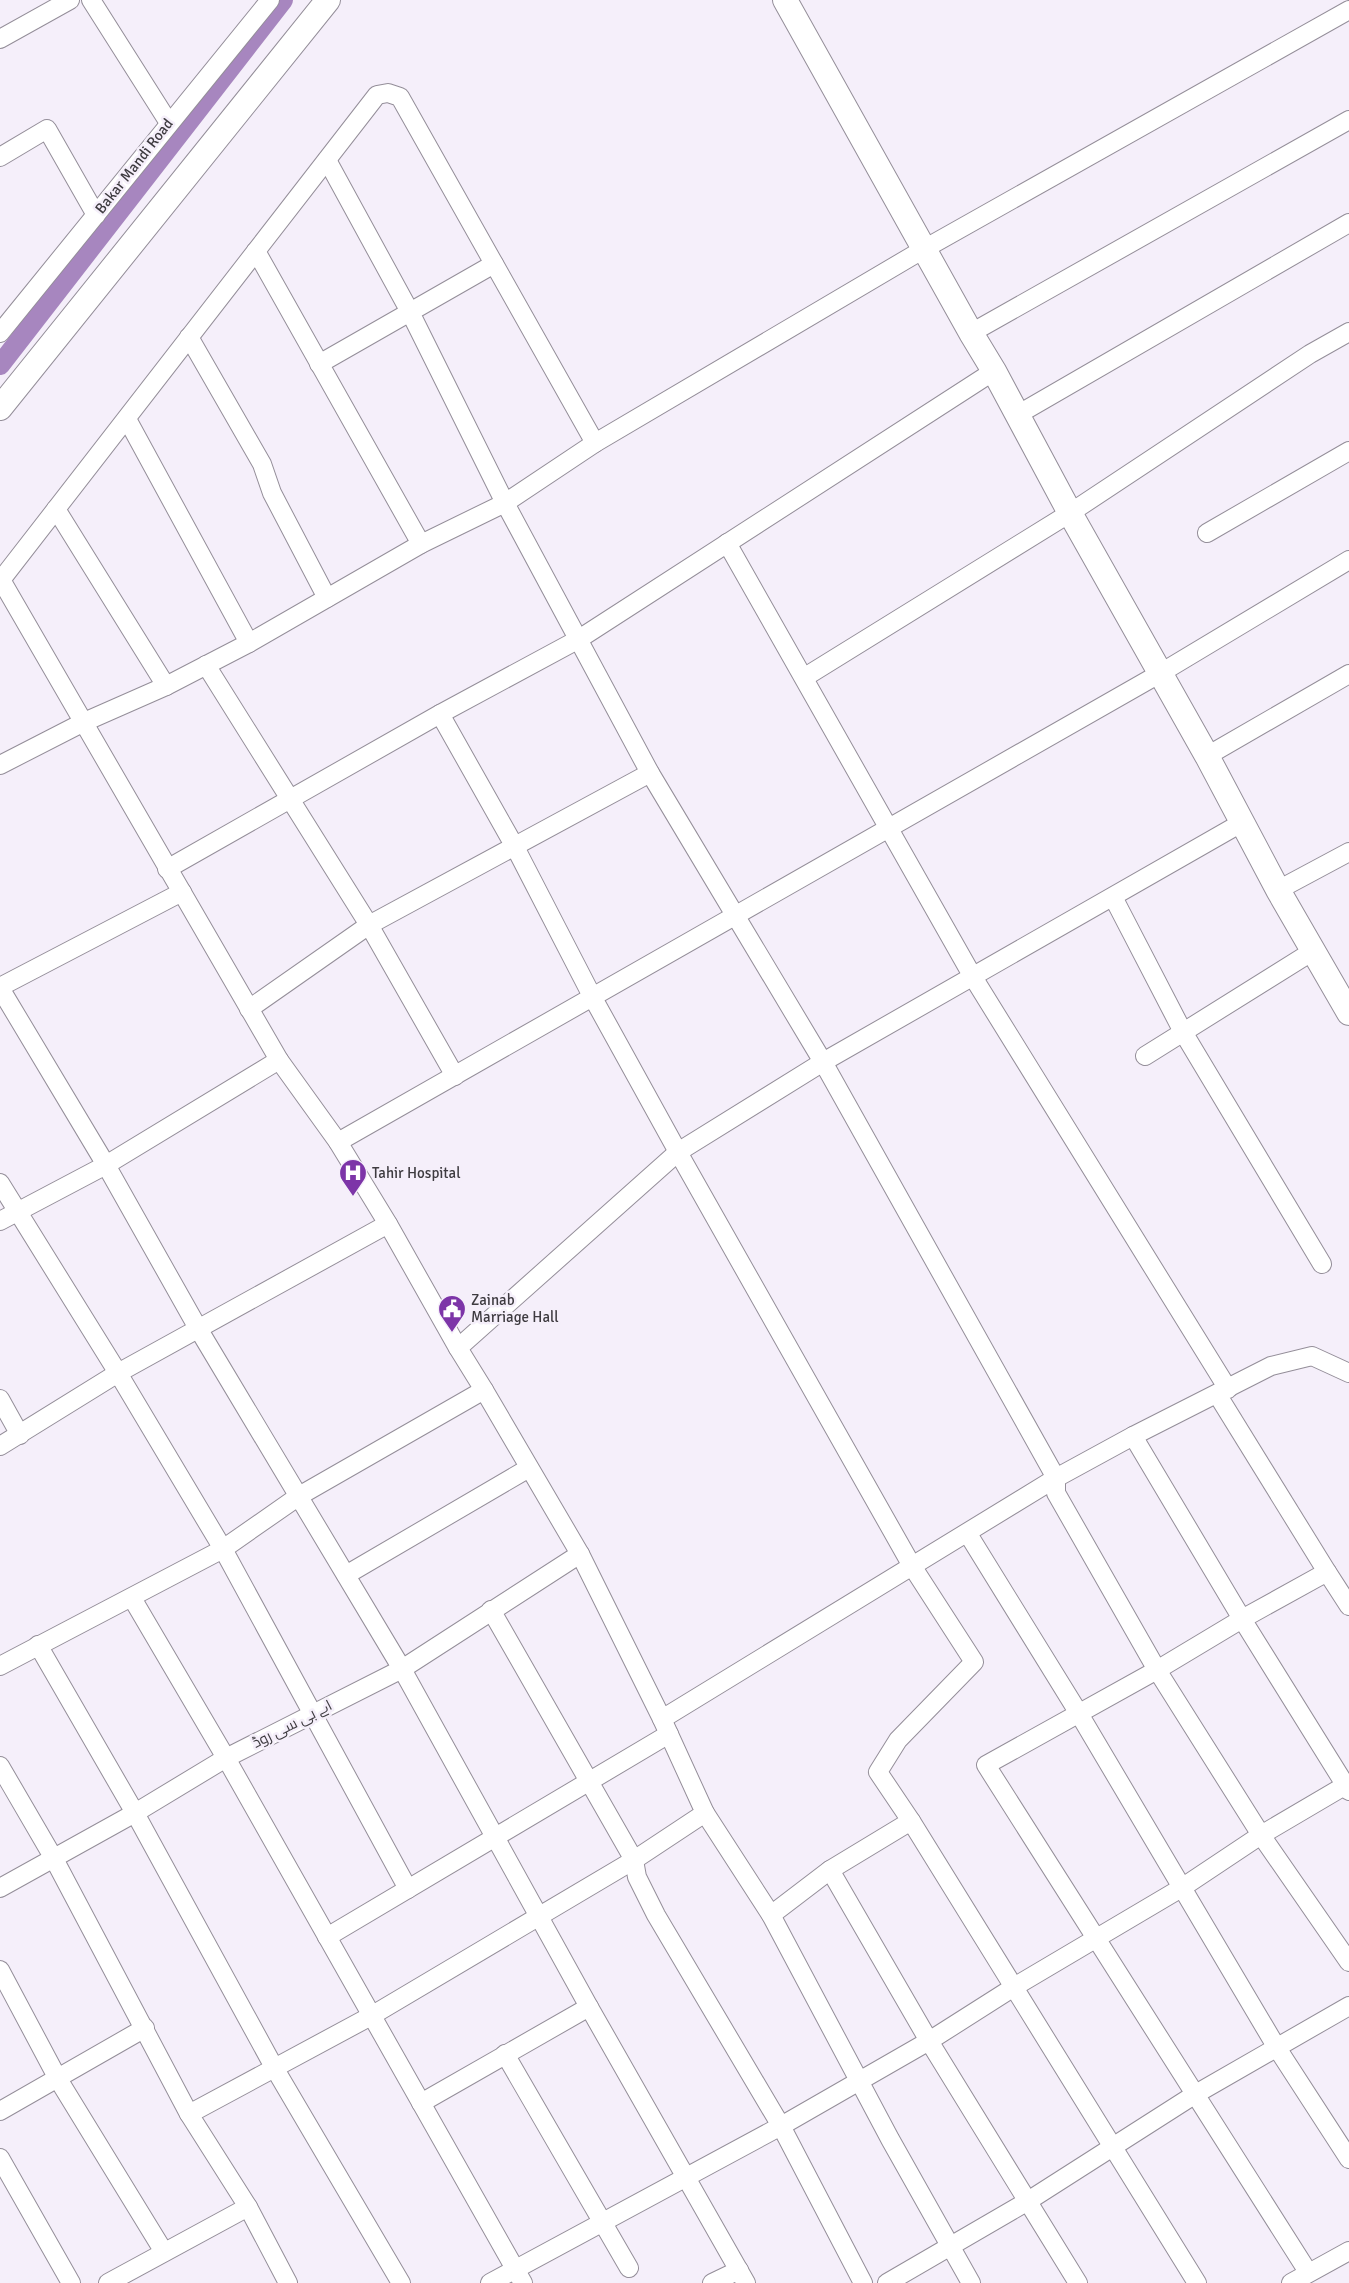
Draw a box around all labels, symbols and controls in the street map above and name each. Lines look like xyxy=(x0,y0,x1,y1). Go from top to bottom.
street label: Bakar Mandi Road xyxy=(91,115,177,217)
hospital icon: Tahir Hospital xyxy=(338,1158,368,1197)
place label: Tahir Hospital xyxy=(372,1164,461,1182)
place label: Zainab Marriage Hall xyxy=(471,1291,559,1326)
public building icon: Zainab Marriage Hall xyxy=(437,1294,467,1333)
street label: اے بی سی روڈ xyxy=(249,1696,335,1753)

